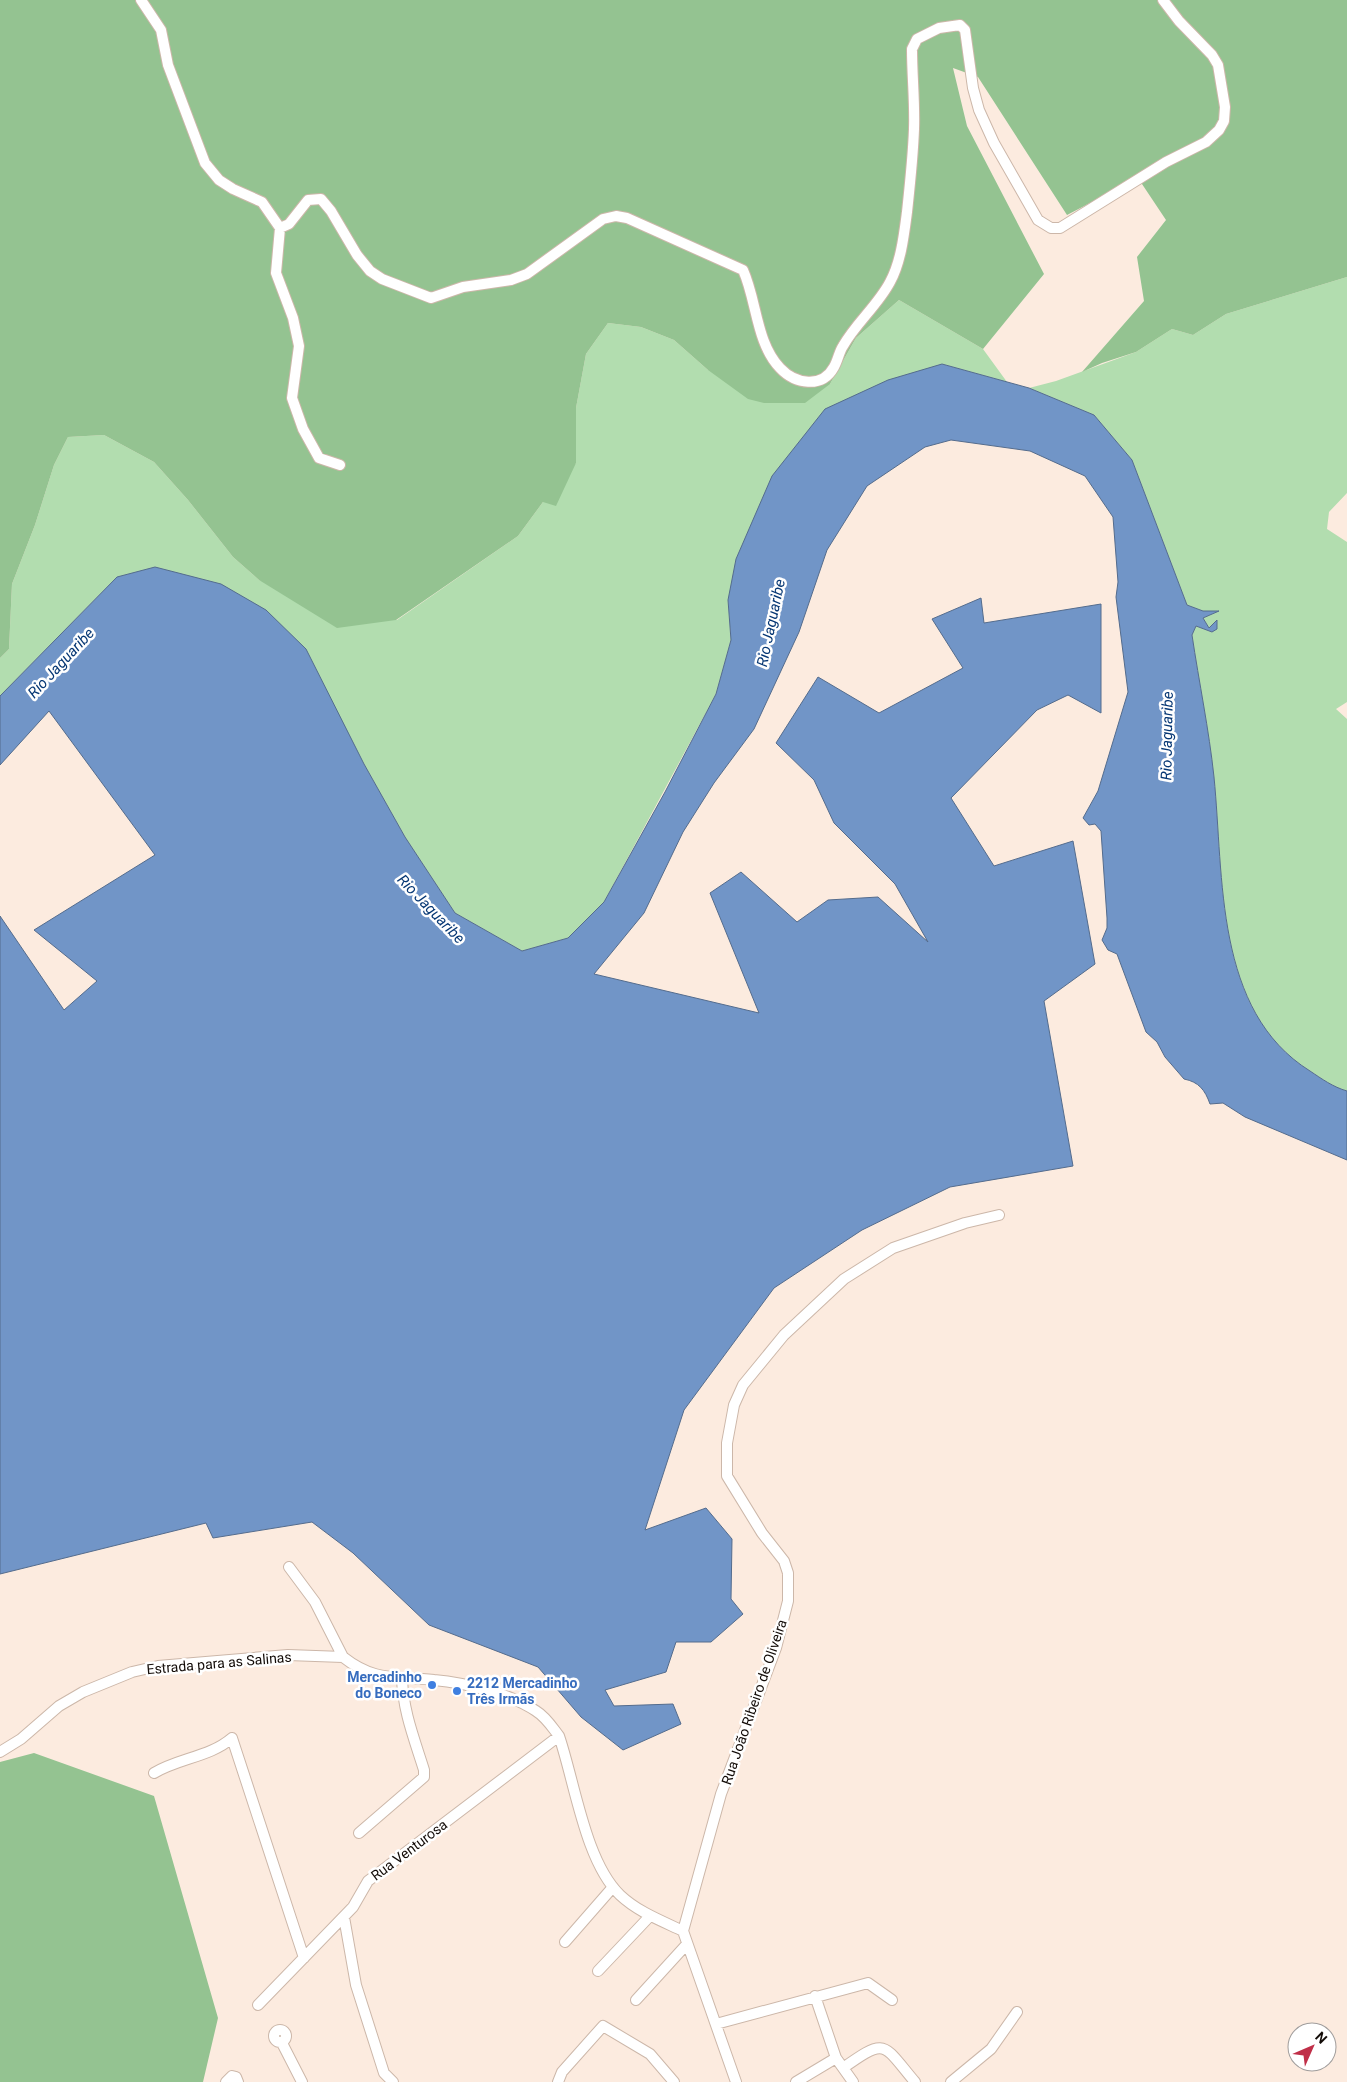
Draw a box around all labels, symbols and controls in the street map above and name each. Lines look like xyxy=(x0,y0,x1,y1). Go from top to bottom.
water label: Rio Jaguaribe xyxy=(753,577,789,668)
water label: Rio Jaguaribe xyxy=(24,624,98,702)
water label: Rio Jaguaribe xyxy=(1157,691,1177,781)
water label: Rio Jaguaribe xyxy=(394,871,469,947)
street label: Rua João Ribeiro de Oliveira xyxy=(718,1617,790,1787)
street label: Estrada para as Salinas xyxy=(146,1649,292,1677)
place label: Mercadinho do Boneco xyxy=(347,1669,422,1701)
place label: 2212 Mercadinho Três Irmãs xyxy=(467,1675,577,1707)
marker: Mercadinho do Boneco xyxy=(426,1679,438,1691)
marker: 2212 Mercadinho Três Irmãs xyxy=(451,1685,463,1697)
street label: Rua Venturosa xyxy=(368,1816,450,1884)
north arrow xyxy=(1287,2022,1337,2072)
text: N xyxy=(1312,2029,1330,2047)

